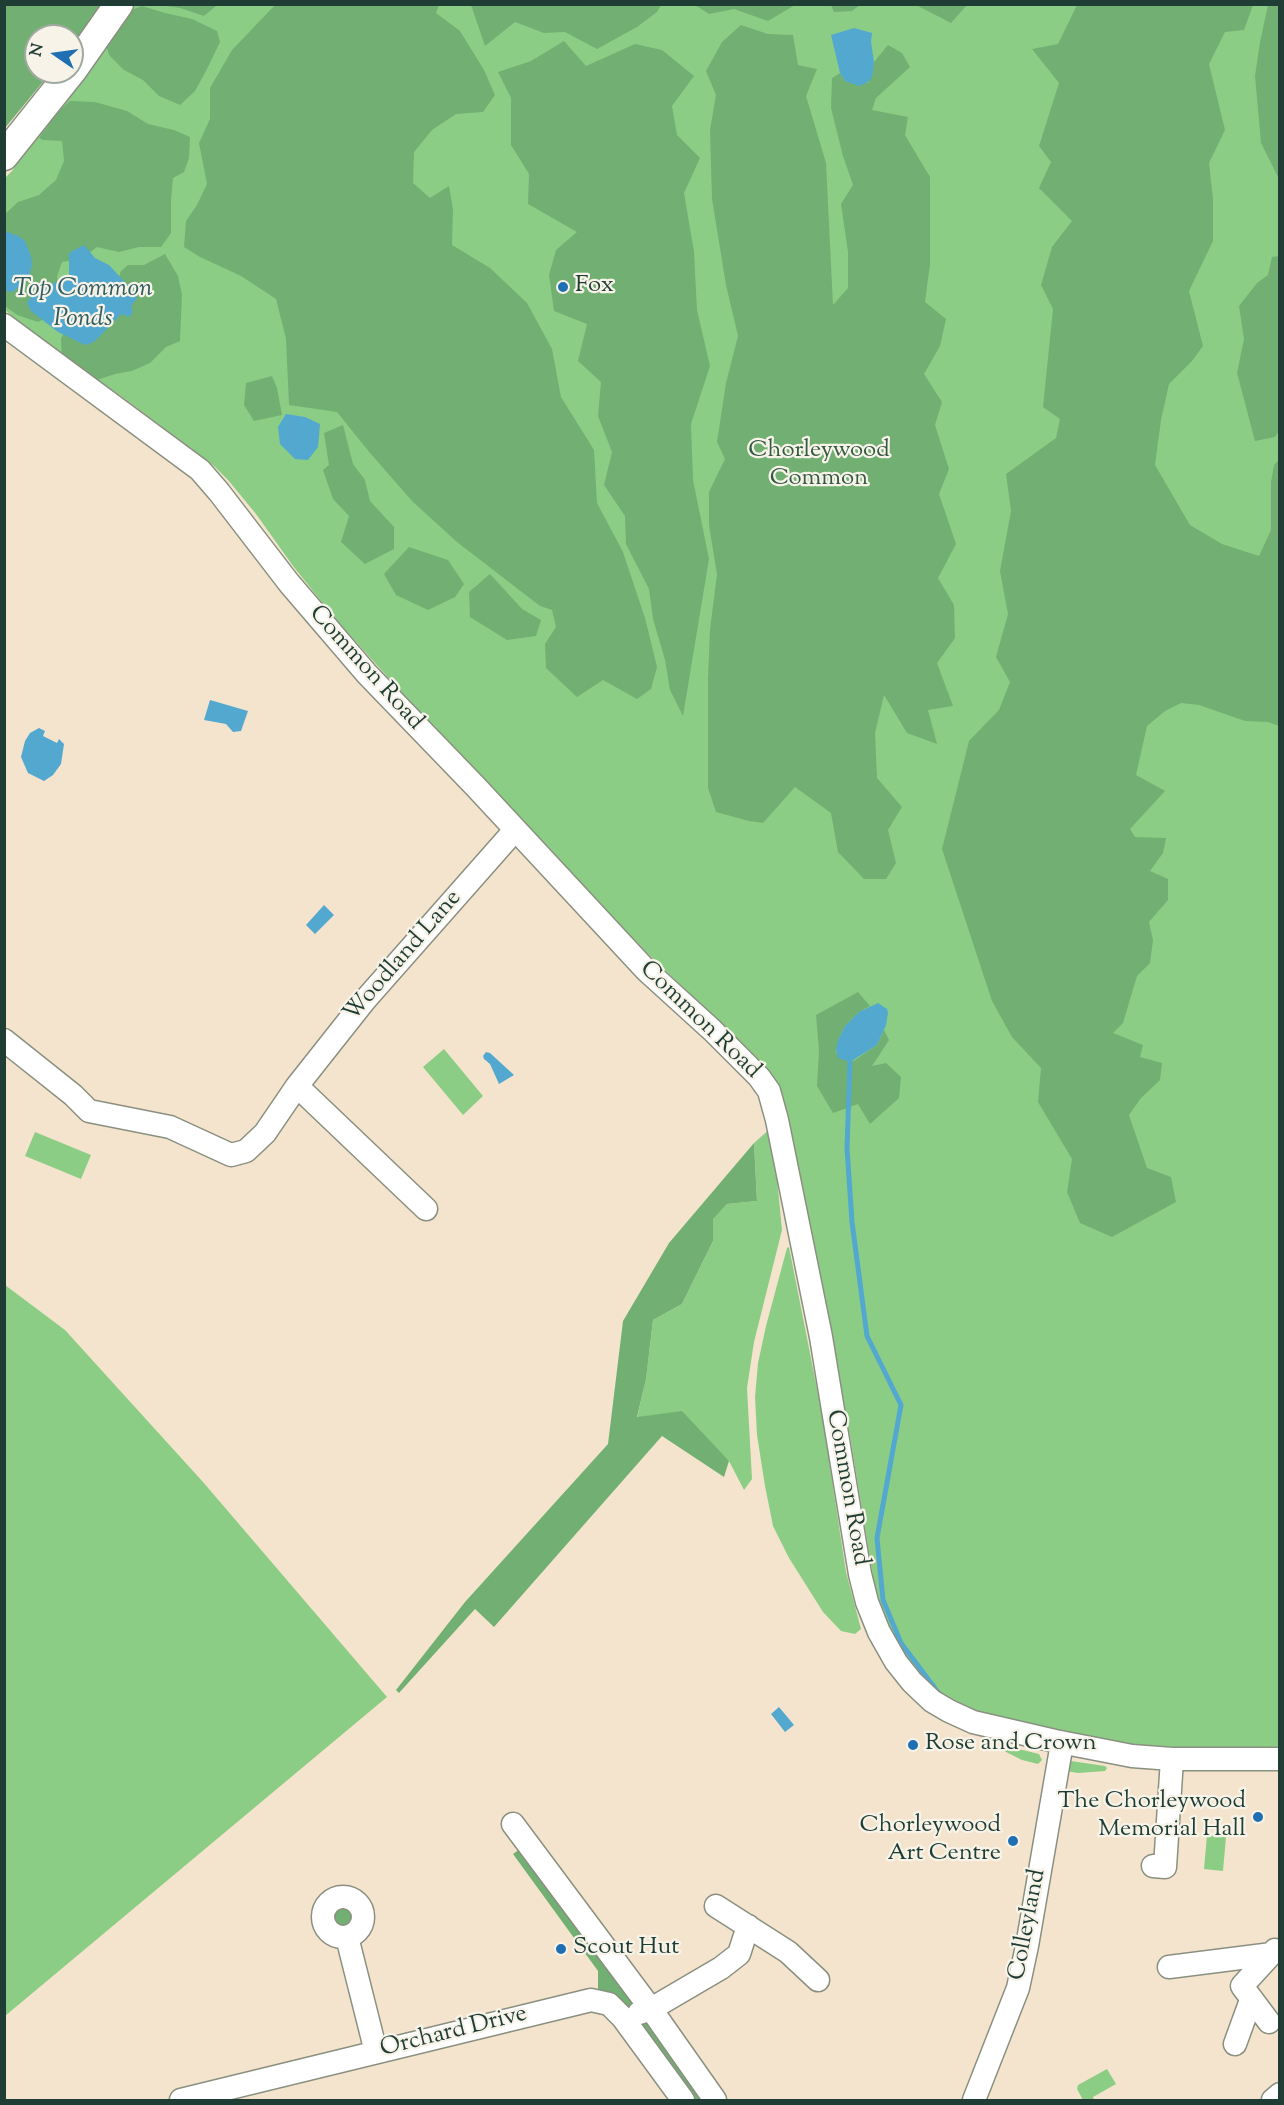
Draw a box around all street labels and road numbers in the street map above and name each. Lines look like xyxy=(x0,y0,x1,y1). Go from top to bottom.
street label: Common Road xyxy=(302,601,428,737)
street label: Woodland Lane xyxy=(339,885,469,1029)
street label: Common Road xyxy=(632,956,766,1086)
street label: Common Road xyxy=(818,1408,874,1568)
street label: Colleyland xyxy=(1004,1867,1054,1983)
street label: Orchard Drive xyxy=(378,2001,530,2065)

